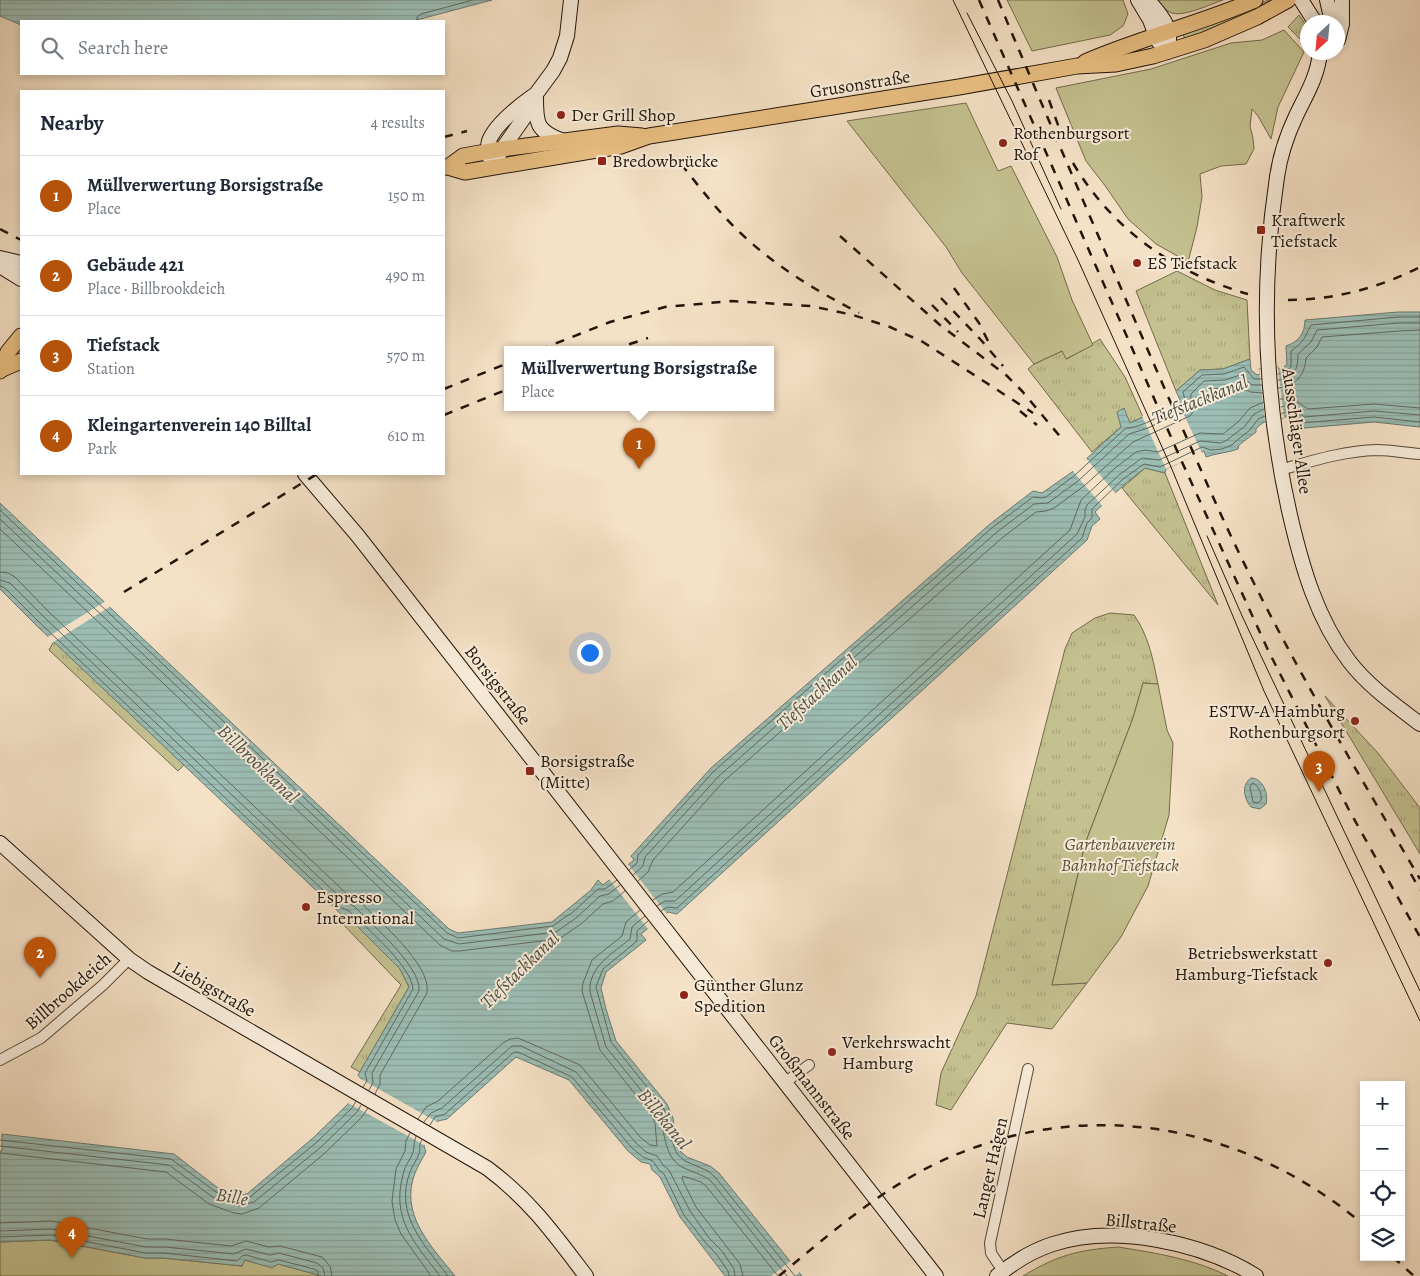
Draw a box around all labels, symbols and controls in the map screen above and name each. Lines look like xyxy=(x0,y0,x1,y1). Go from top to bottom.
north arrow xyxy=(1300,15,1345,60)
search box xyxy=(20,20,445,75)
icon: search xyxy=(38,34,66,62)
text: Search here xyxy=(78,35,168,61)
street label: Grusonstraße xyxy=(808,64,912,104)
place label: Der Grill Shop xyxy=(571,103,676,127)
text: Nearby xyxy=(40,109,103,137)
marker: Der Grill Shop xyxy=(555,109,567,121)
text: 4 results xyxy=(371,112,425,134)
place label: Rothenburgsort Rof xyxy=(1013,121,1130,166)
marker: Rothenburgsort Rof xyxy=(997,137,1009,149)
place label: Bredowbrücke xyxy=(612,149,718,173)
marker: Bredowbrücke xyxy=(596,155,608,167)
text: Müllverwertung Borsigstraße xyxy=(87,172,323,198)
text: 1 xyxy=(53,185,59,207)
text: 150 m xyxy=(388,185,425,207)
text: Place xyxy=(87,198,121,220)
place label: Kraftwerk Tiefstack xyxy=(1271,208,1345,253)
marker: Kraftwerk Tiefstack xyxy=(1255,224,1267,236)
place label: ES Tiefstack xyxy=(1147,251,1237,275)
text: Gebäude 421 xyxy=(87,252,184,278)
marker: ES Tiefstack xyxy=(1131,257,1143,269)
text: 2 xyxy=(52,265,60,287)
text: 490 m xyxy=(385,265,425,287)
text: Place · Billbrookdeich xyxy=(87,278,225,300)
text: Tiefstack xyxy=(87,332,160,358)
text: 3 xyxy=(53,345,59,367)
text: 570 m xyxy=(386,345,425,367)
popup xyxy=(504,346,774,411)
text: Müllverwertung Borsigstraße xyxy=(521,355,757,381)
text: Station xyxy=(87,358,135,380)
street label: Ausschläger Allee xyxy=(1276,365,1318,496)
water label: Tiefstackkanal xyxy=(1148,369,1252,431)
text: Place xyxy=(521,381,555,403)
text: Kleingartenverein 140 Billtal xyxy=(87,412,311,438)
text: 4 xyxy=(52,425,60,447)
text: 610 m xyxy=(387,425,425,447)
pin: 1 xyxy=(623,428,655,469)
text: Park xyxy=(87,438,117,460)
street label: Borsigstraße xyxy=(459,640,537,730)
your location xyxy=(577,640,603,666)
water label: Tiefstackkanal xyxy=(771,649,864,737)
place label: ESTW-A Hamburg Rothenburgsort xyxy=(1208,699,1345,744)
marker: ESTW-A Hamburg Rothenburgsort xyxy=(1349,715,1361,727)
water label: Billbrookkanal xyxy=(212,719,305,810)
place label: Borsigstraße (Mitte) xyxy=(540,749,635,794)
pin: 3 xyxy=(1303,751,1335,792)
marker: Borsigstraße (Mitte) xyxy=(524,765,536,777)
park label: Gartenbauverein Bahnhof Tiefstack xyxy=(1061,832,1179,877)
place label: Espresso International xyxy=(316,885,415,930)
marker: Espresso International xyxy=(300,901,312,913)
water label: Tiefstackkanal xyxy=(475,925,566,1015)
pin: 2 xyxy=(24,937,56,978)
place label: Betriebswerkstatt Hamburg-Tiefstack xyxy=(1175,941,1318,986)
street label: Billbrookdeich xyxy=(20,947,116,1035)
street label: Liebigstraße xyxy=(168,955,260,1023)
marker: Betriebswerkstatt Hamburg-Tiefstack xyxy=(1322,957,1334,969)
place label: Günther Glunz Spedition xyxy=(694,973,803,1018)
marker: Günther Glunz Spedition xyxy=(678,989,690,1001)
street label: Großmannstraße xyxy=(763,1029,861,1145)
place label: Verkehrswacht Hamburg xyxy=(841,1030,951,1075)
marker: Verkehrswacht Hamburg xyxy=(826,1046,838,1058)
map controls xyxy=(1360,1081,1405,1261)
button: + xyxy=(1360,1081,1405,1126)
water label: Billekanal xyxy=(631,1083,697,1155)
street label: Langer Hagen xyxy=(967,1115,1013,1221)
button: − xyxy=(1360,1126,1405,1171)
button: locate xyxy=(1360,1171,1405,1216)
water label: Bille xyxy=(214,1181,250,1213)
street label: Billstraße xyxy=(1104,1207,1178,1239)
button: layers xyxy=(1360,1216,1405,1261)
pin: 4 xyxy=(56,1217,88,1258)

